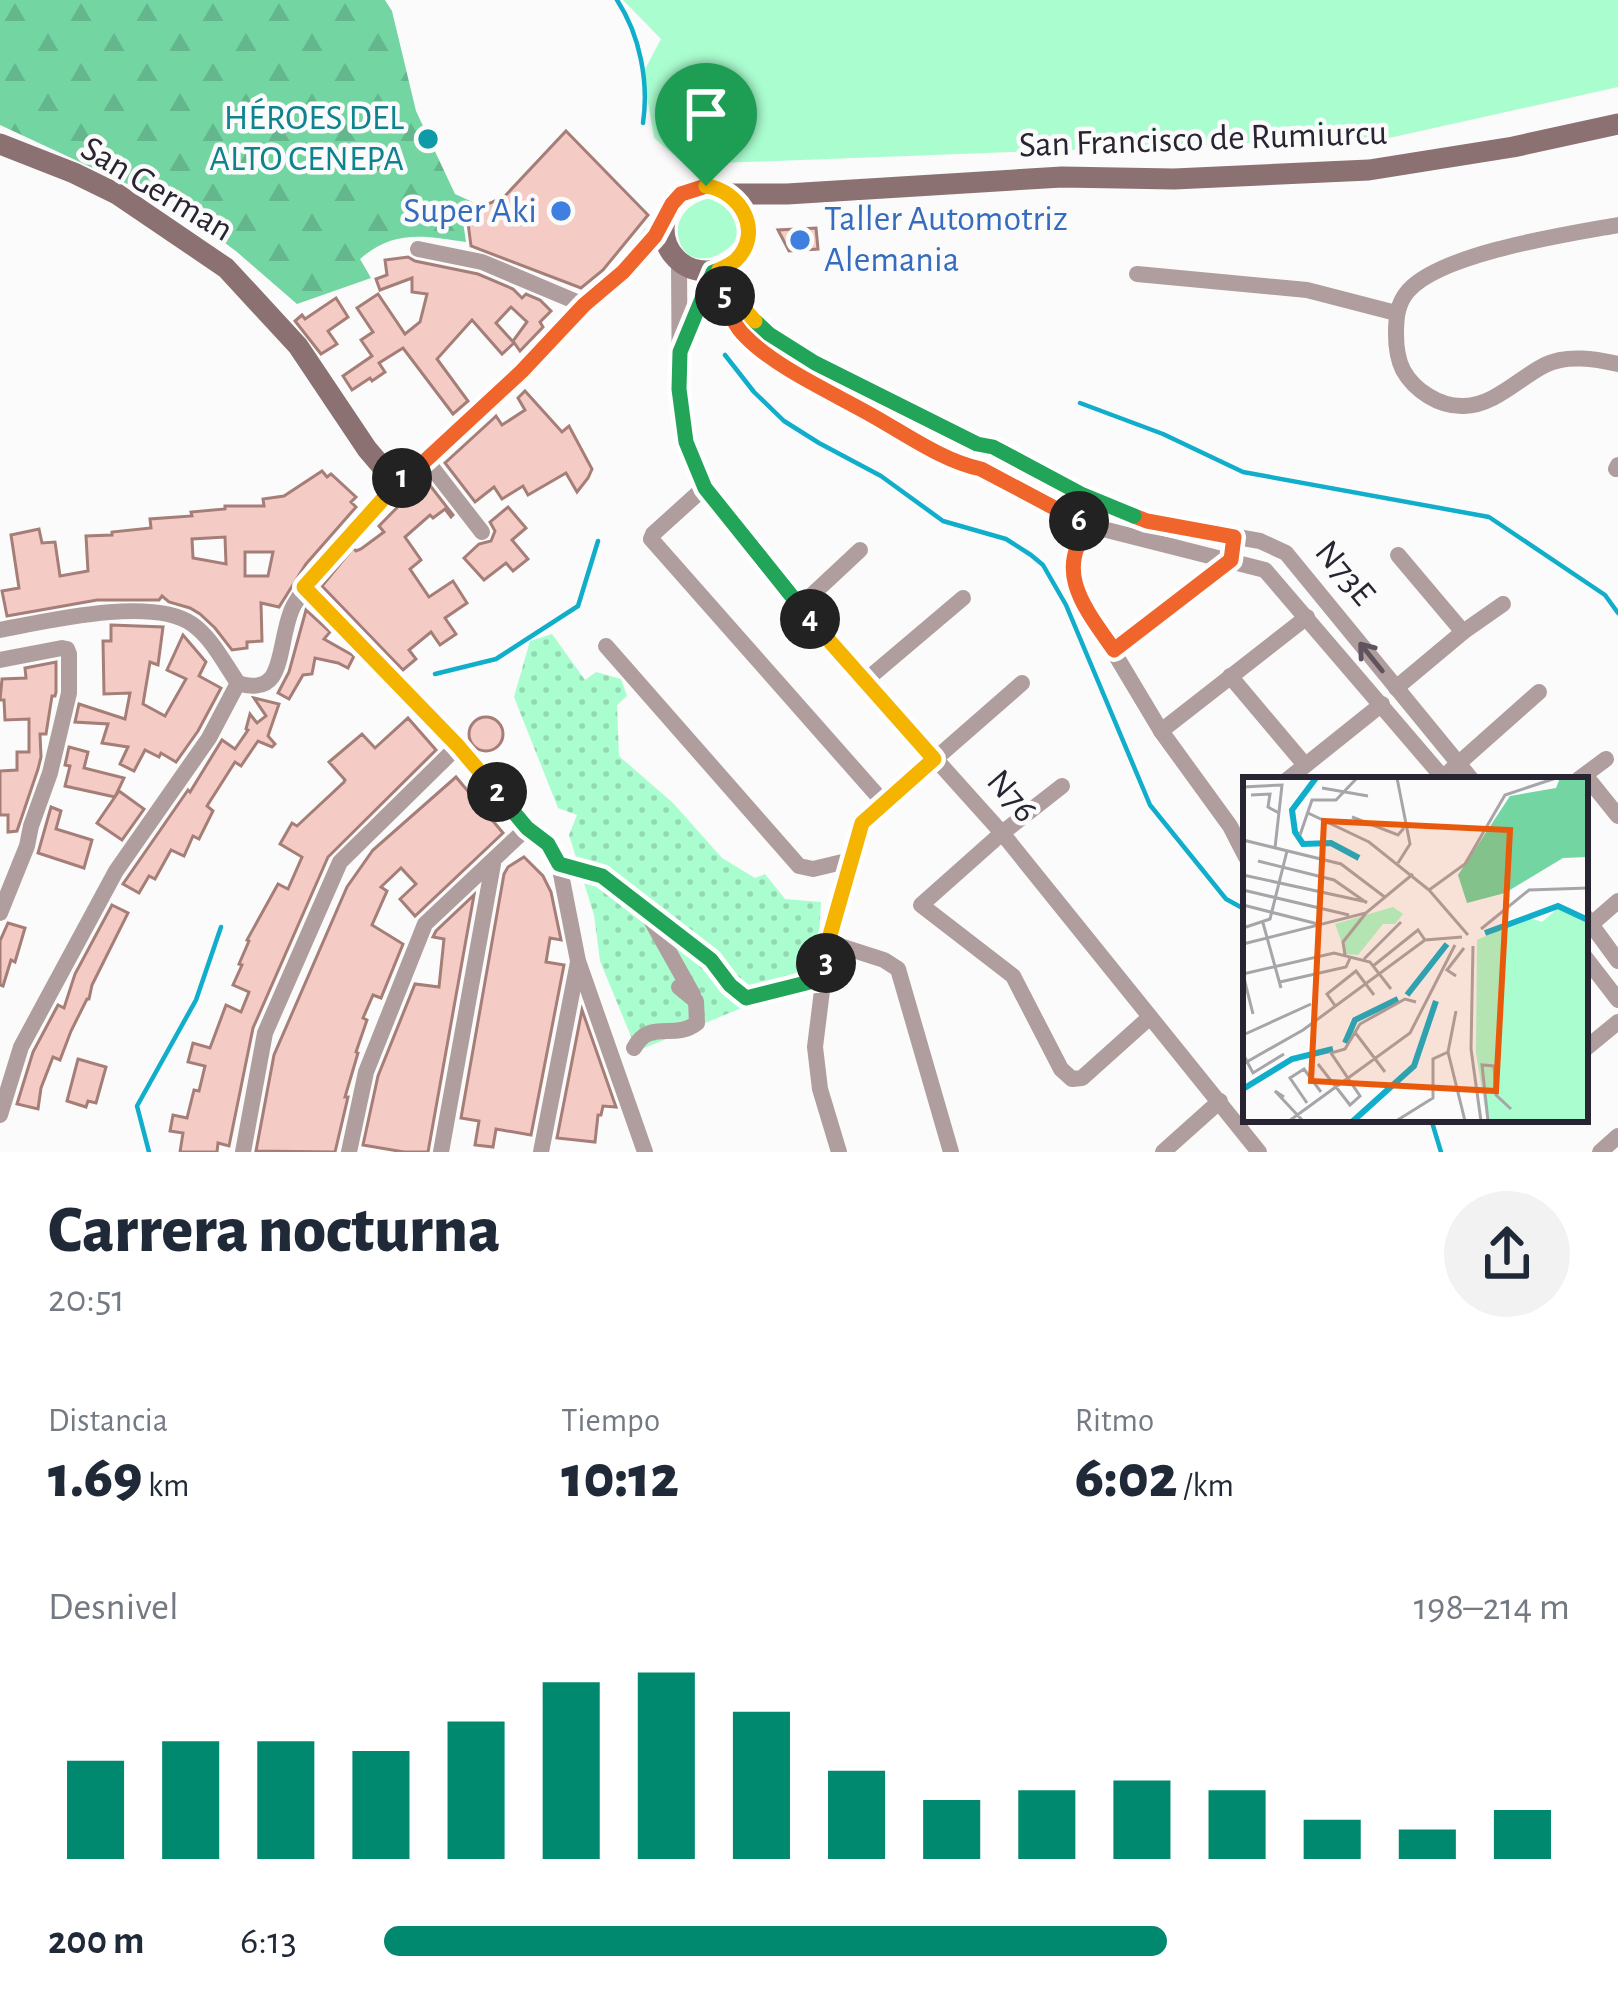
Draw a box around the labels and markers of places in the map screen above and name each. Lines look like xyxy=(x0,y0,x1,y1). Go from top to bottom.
pin xyxy=(655,63,757,186)
place label: HÉROES DEL ALTO CENEPA xyxy=(209,97,404,177)
marker: HÉROES DEL ALTO CENEPA xyxy=(415,126,441,152)
place label: Super Aki xyxy=(403,193,537,229)
marker: Super Aki xyxy=(548,198,574,224)
place label: Taller Automotriz Alemania xyxy=(824,201,1068,278)
marker: Taller Automotriz Alemania xyxy=(787,227,813,253)
pin: 5 xyxy=(695,266,755,326)
pin: 1 xyxy=(372,448,432,508)
pin: 6 xyxy=(1049,491,1109,551)
pin: 4 xyxy=(780,589,840,649)
pin: 2 xyxy=(467,762,527,822)
pin: 3 xyxy=(796,933,856,993)

